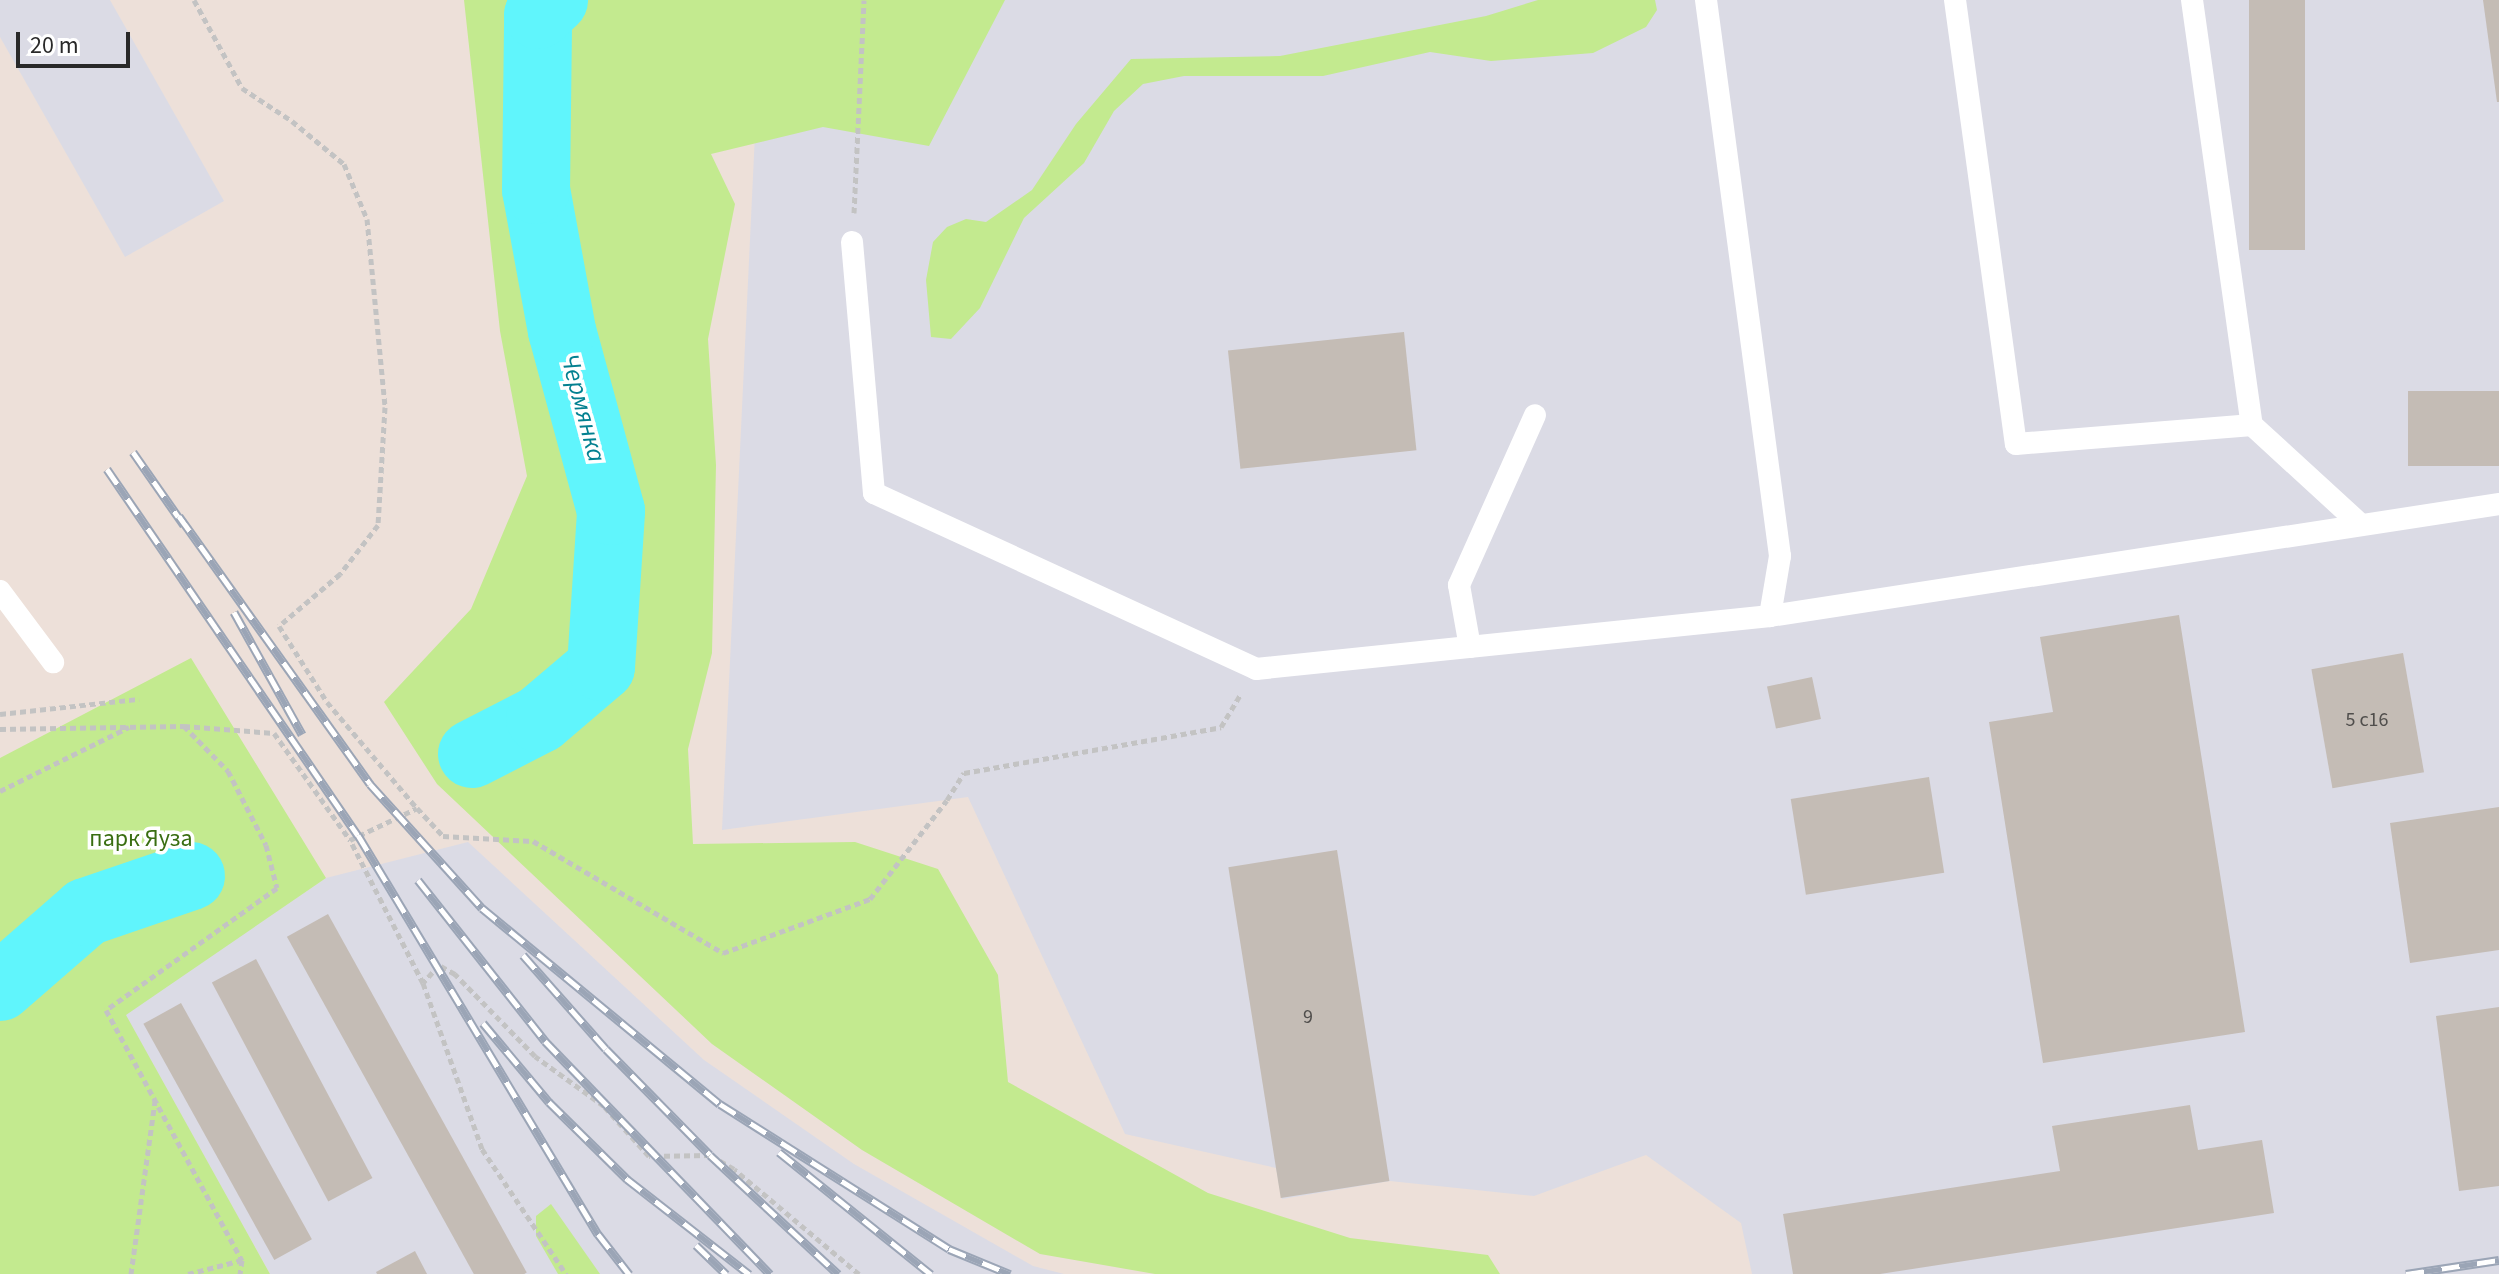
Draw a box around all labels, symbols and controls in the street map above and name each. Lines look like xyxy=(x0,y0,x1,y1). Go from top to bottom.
scale bar xyxy=(20,16,134,66)
text: 20 m xyxy=(30,28,79,63)
water label: Чермянка xyxy=(554,351,612,465)
house number: 5 с16 xyxy=(2346,708,2388,732)
park label: парк Яуза xyxy=(89,825,193,853)
house number: 9 xyxy=(1303,1005,1313,1029)

